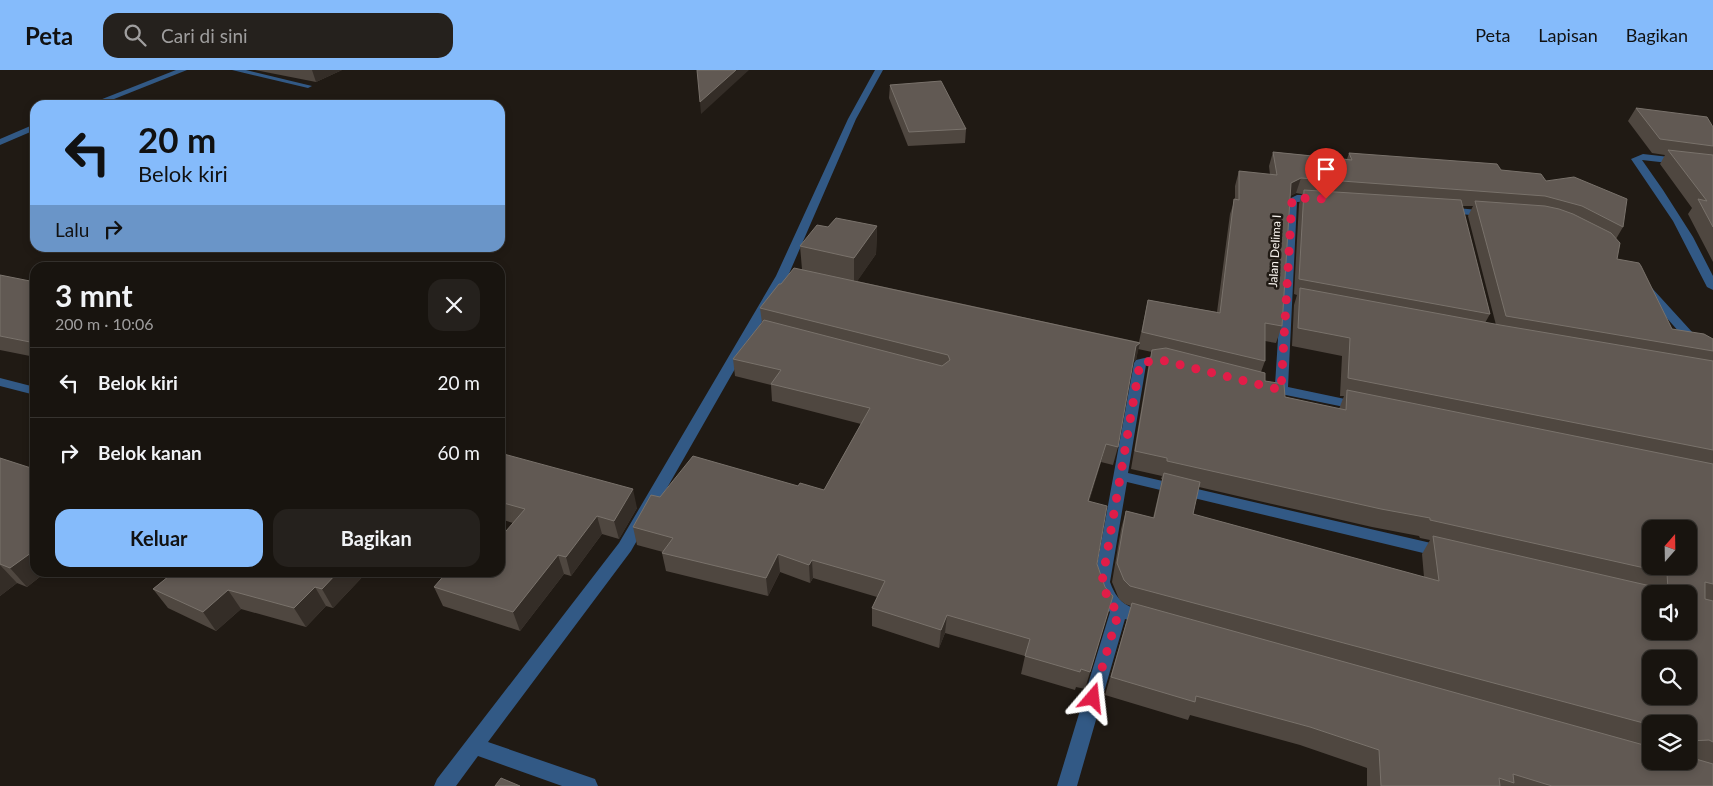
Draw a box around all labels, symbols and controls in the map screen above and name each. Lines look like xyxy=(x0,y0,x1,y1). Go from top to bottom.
search box xyxy=(103,13,453,58)
text: Peta xyxy=(25,21,73,50)
icon: search xyxy=(121,21,149,49)
text: Cari di sini xyxy=(161,24,248,47)
text: Peta xyxy=(1475,24,1510,46)
text: Lapisan xyxy=(1538,24,1598,46)
text: Bagikan xyxy=(1626,24,1688,46)
text: 20 m xyxy=(138,118,216,160)
icon: left xyxy=(55,120,120,185)
pin xyxy=(1305,148,1347,199)
icon: arrive xyxy=(1312,155,1340,183)
text: Belok kiri xyxy=(138,160,228,187)
street label: Jalan Delima I xyxy=(1265,214,1284,288)
icon: right xyxy=(99,215,127,243)
text: Lalu xyxy=(55,218,89,241)
text: 3 mnt xyxy=(55,277,133,313)
button: close xyxy=(428,279,480,331)
text: 200 m · 10:06 xyxy=(55,314,154,333)
icon: left xyxy=(55,369,83,397)
text: Belok kiri xyxy=(98,371,178,394)
text: 20 m xyxy=(437,371,480,394)
icon: right xyxy=(55,439,83,467)
text: Belok kanan xyxy=(98,441,202,464)
text: 60 m xyxy=(437,441,480,464)
button: Keluar xyxy=(55,509,263,567)
button: Bagikan xyxy=(273,509,480,567)
north arrow xyxy=(1642,520,1698,575)
map controls xyxy=(1642,520,1697,770)
button: sound xyxy=(1642,585,1697,640)
button: search xyxy=(1642,650,1697,705)
position arrow xyxy=(1066,671,1118,723)
button: layers xyxy=(1642,715,1697,770)

